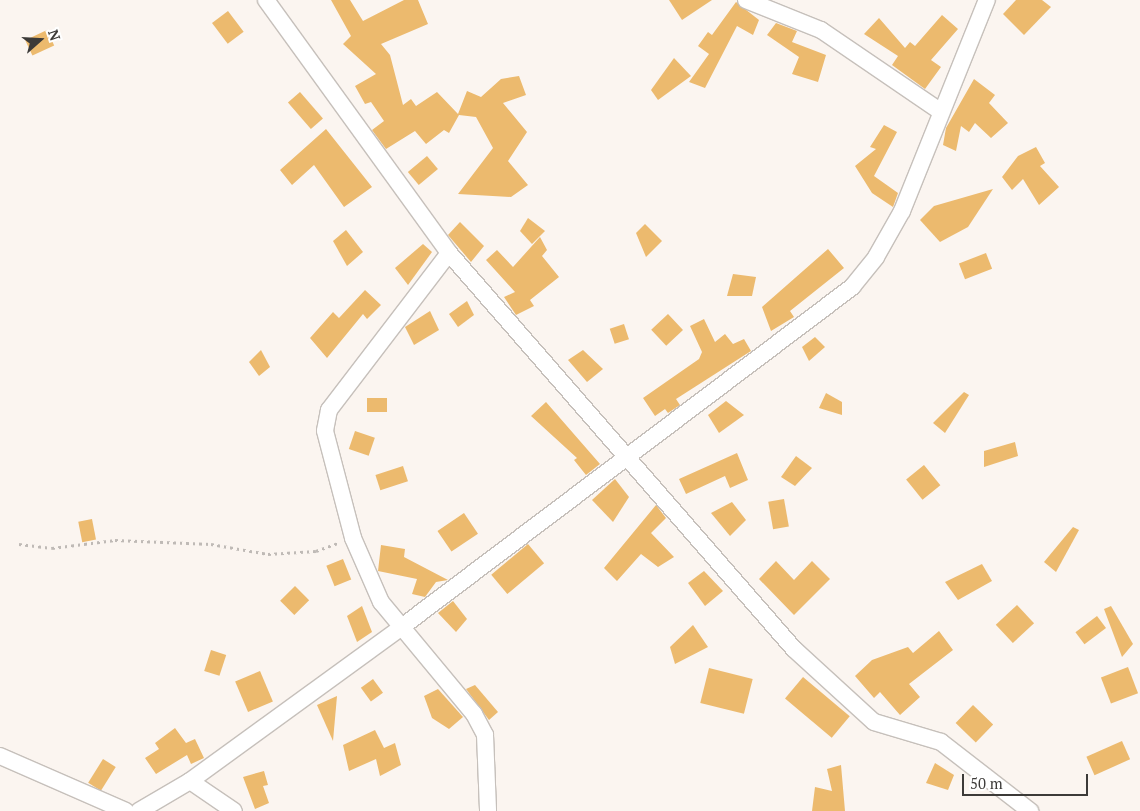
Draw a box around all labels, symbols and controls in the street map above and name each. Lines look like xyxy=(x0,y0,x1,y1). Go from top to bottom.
north arrow xyxy=(15,15,65,65)
text: N xyxy=(44,27,65,43)
scale bar xyxy=(965,764,1091,796)
text: 50 m xyxy=(970,773,1003,793)

